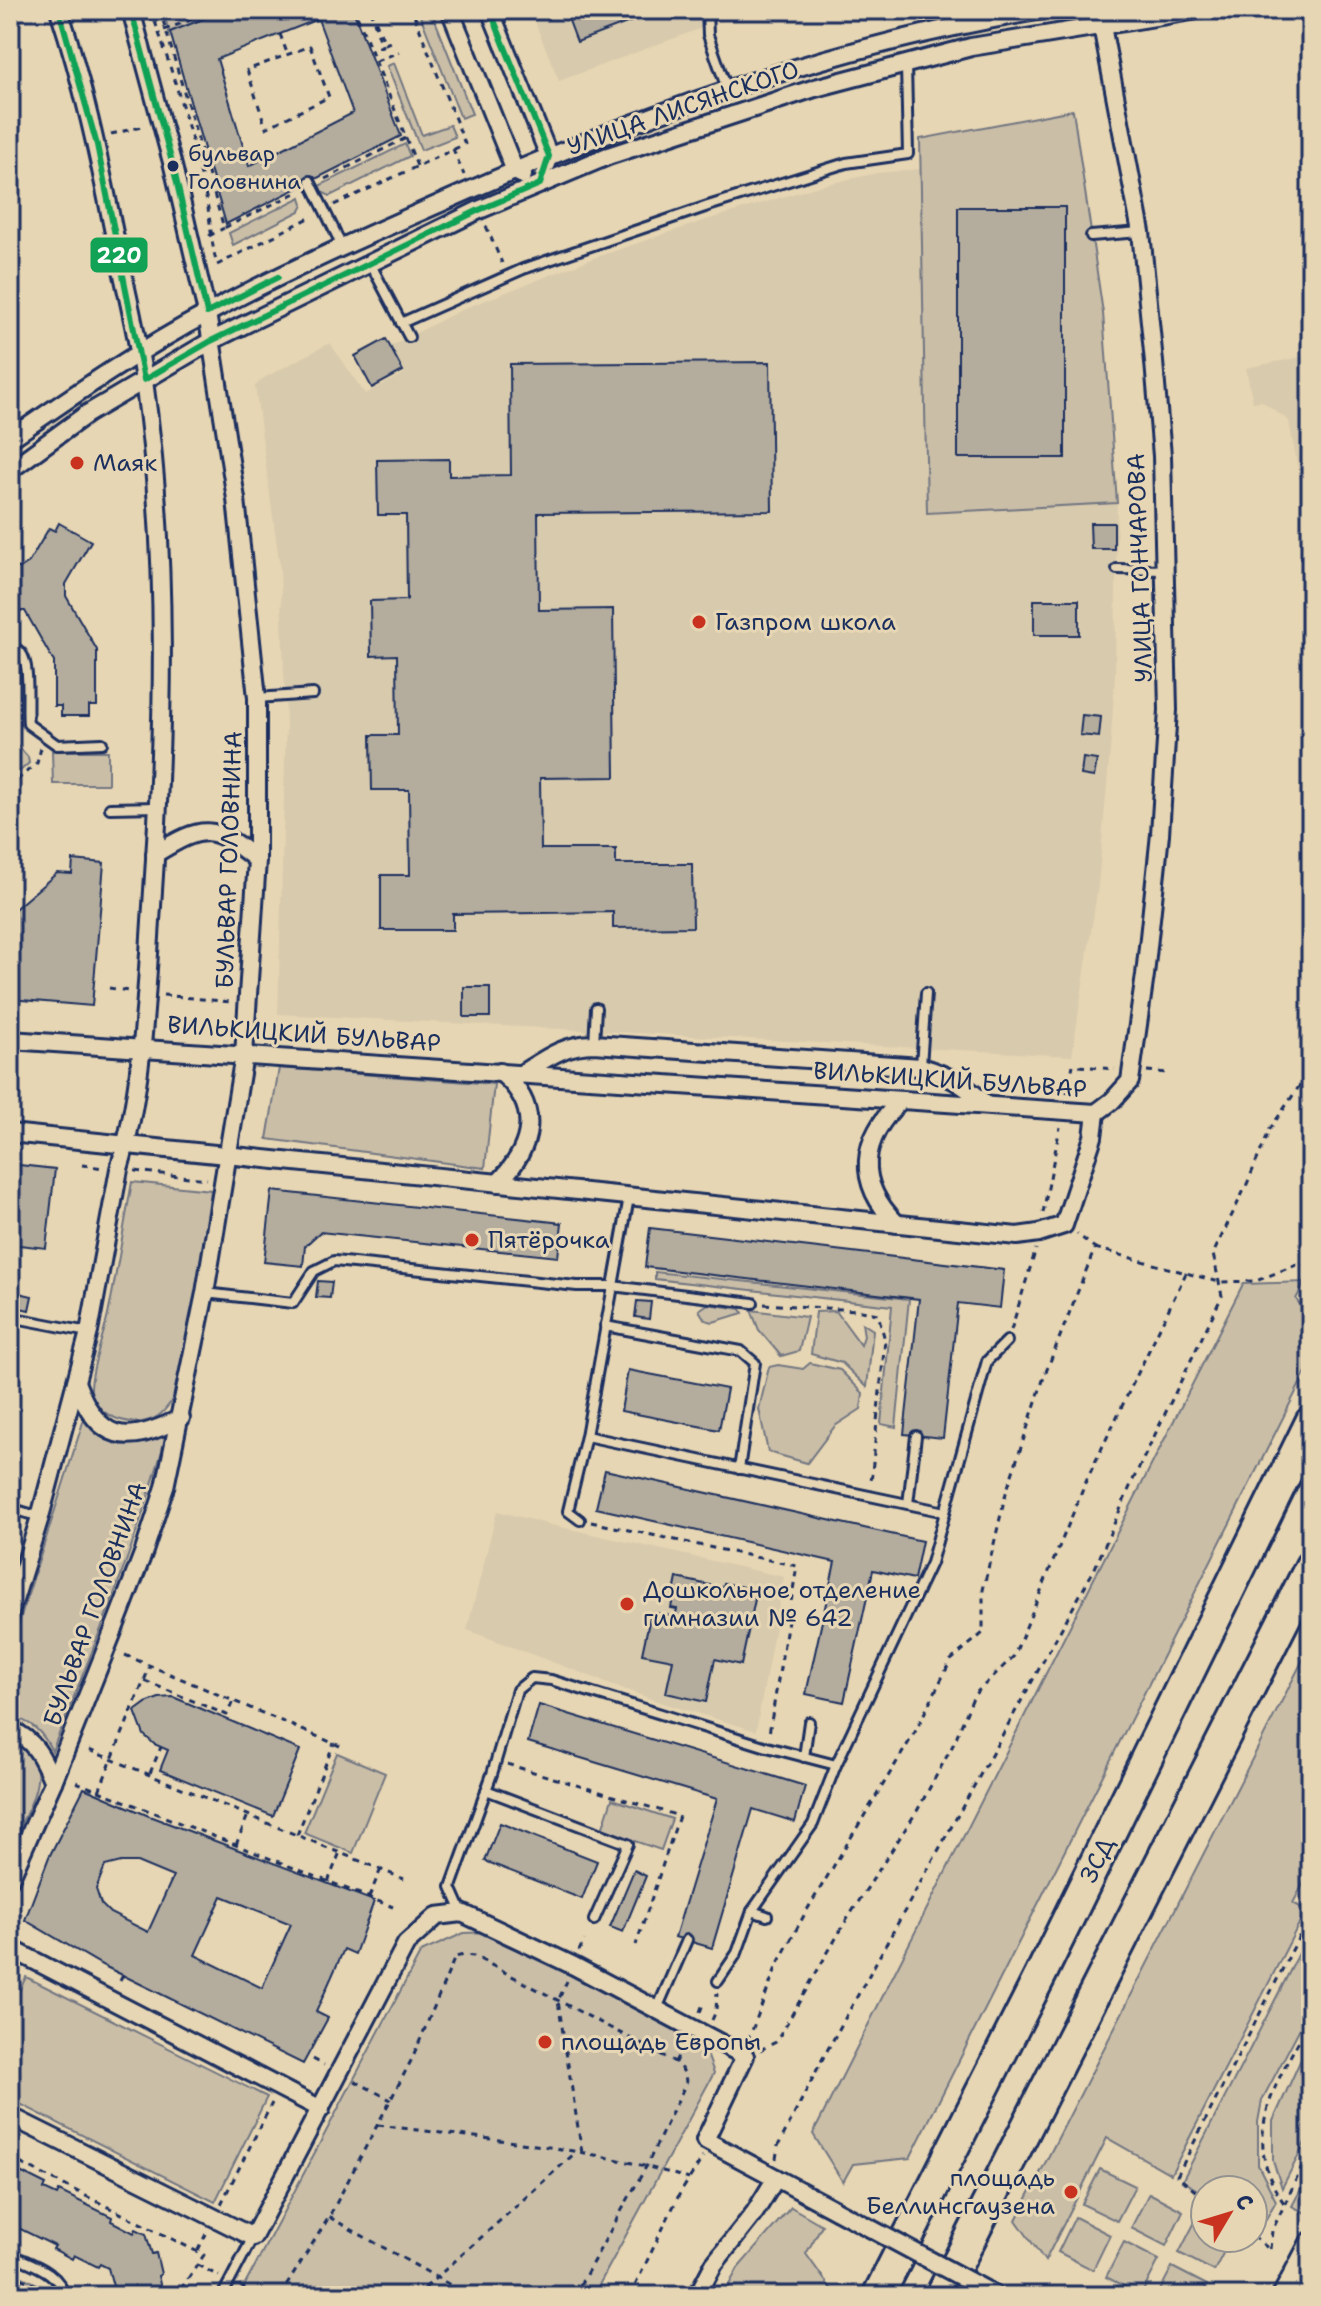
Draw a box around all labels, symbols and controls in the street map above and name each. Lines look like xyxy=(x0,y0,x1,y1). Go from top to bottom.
street label: УЛИЦА ЛИСЯНСКОГО xyxy=(563,53,803,163)
place label: бульвар Головнина xyxy=(188,139,301,196)
marker: бульвар Головнина xyxy=(165,158,181,174)
line badge: 220 xyxy=(89,236,149,274)
text: 220 xyxy=(96,241,142,270)
place label: Маяк xyxy=(93,447,158,479)
street label: УЛИЦА ГОНЧАРОВА xyxy=(1120,453,1160,683)
marker: Маяк xyxy=(68,454,86,472)
place label: Газпром школа xyxy=(715,606,896,638)
marker: Газпром школа xyxy=(690,613,708,631)
street label: БУЛЬВАР ГОЛОВНИНА xyxy=(209,731,249,989)
street label: ВИЛЬКИЦКИЙ БУЛЬВАР xyxy=(166,1008,442,1060)
street label: ВИЛЬКИЦКИЙ БУЛЬВАР xyxy=(812,1054,1088,1106)
place label: Пятёрочка xyxy=(488,1224,610,1256)
marker: Пятёрочка xyxy=(463,1231,481,1249)
street label: БУЛЬВАР ГОЛОВНИНА xyxy=(36,1477,154,1731)
place label: Дошкольное отделение гимназии № 642 xyxy=(643,1574,921,1634)
marker: Дошкольное отделение гимназии № 642 xyxy=(618,1595,636,1613)
street label: ЗСД xyxy=(1072,1832,1122,1888)
place label: площадь Европы xyxy=(561,2026,761,2058)
marker: площадь Европы xyxy=(536,2033,554,2051)
place label: площадь Беллинсгаузена xyxy=(866,2162,1055,2222)
north arrow xyxy=(1189,2174,1269,2254)
marker: площадь Беллинсгаузена xyxy=(1062,2183,1080,2201)
text: С xyxy=(1229,2188,1260,2216)

